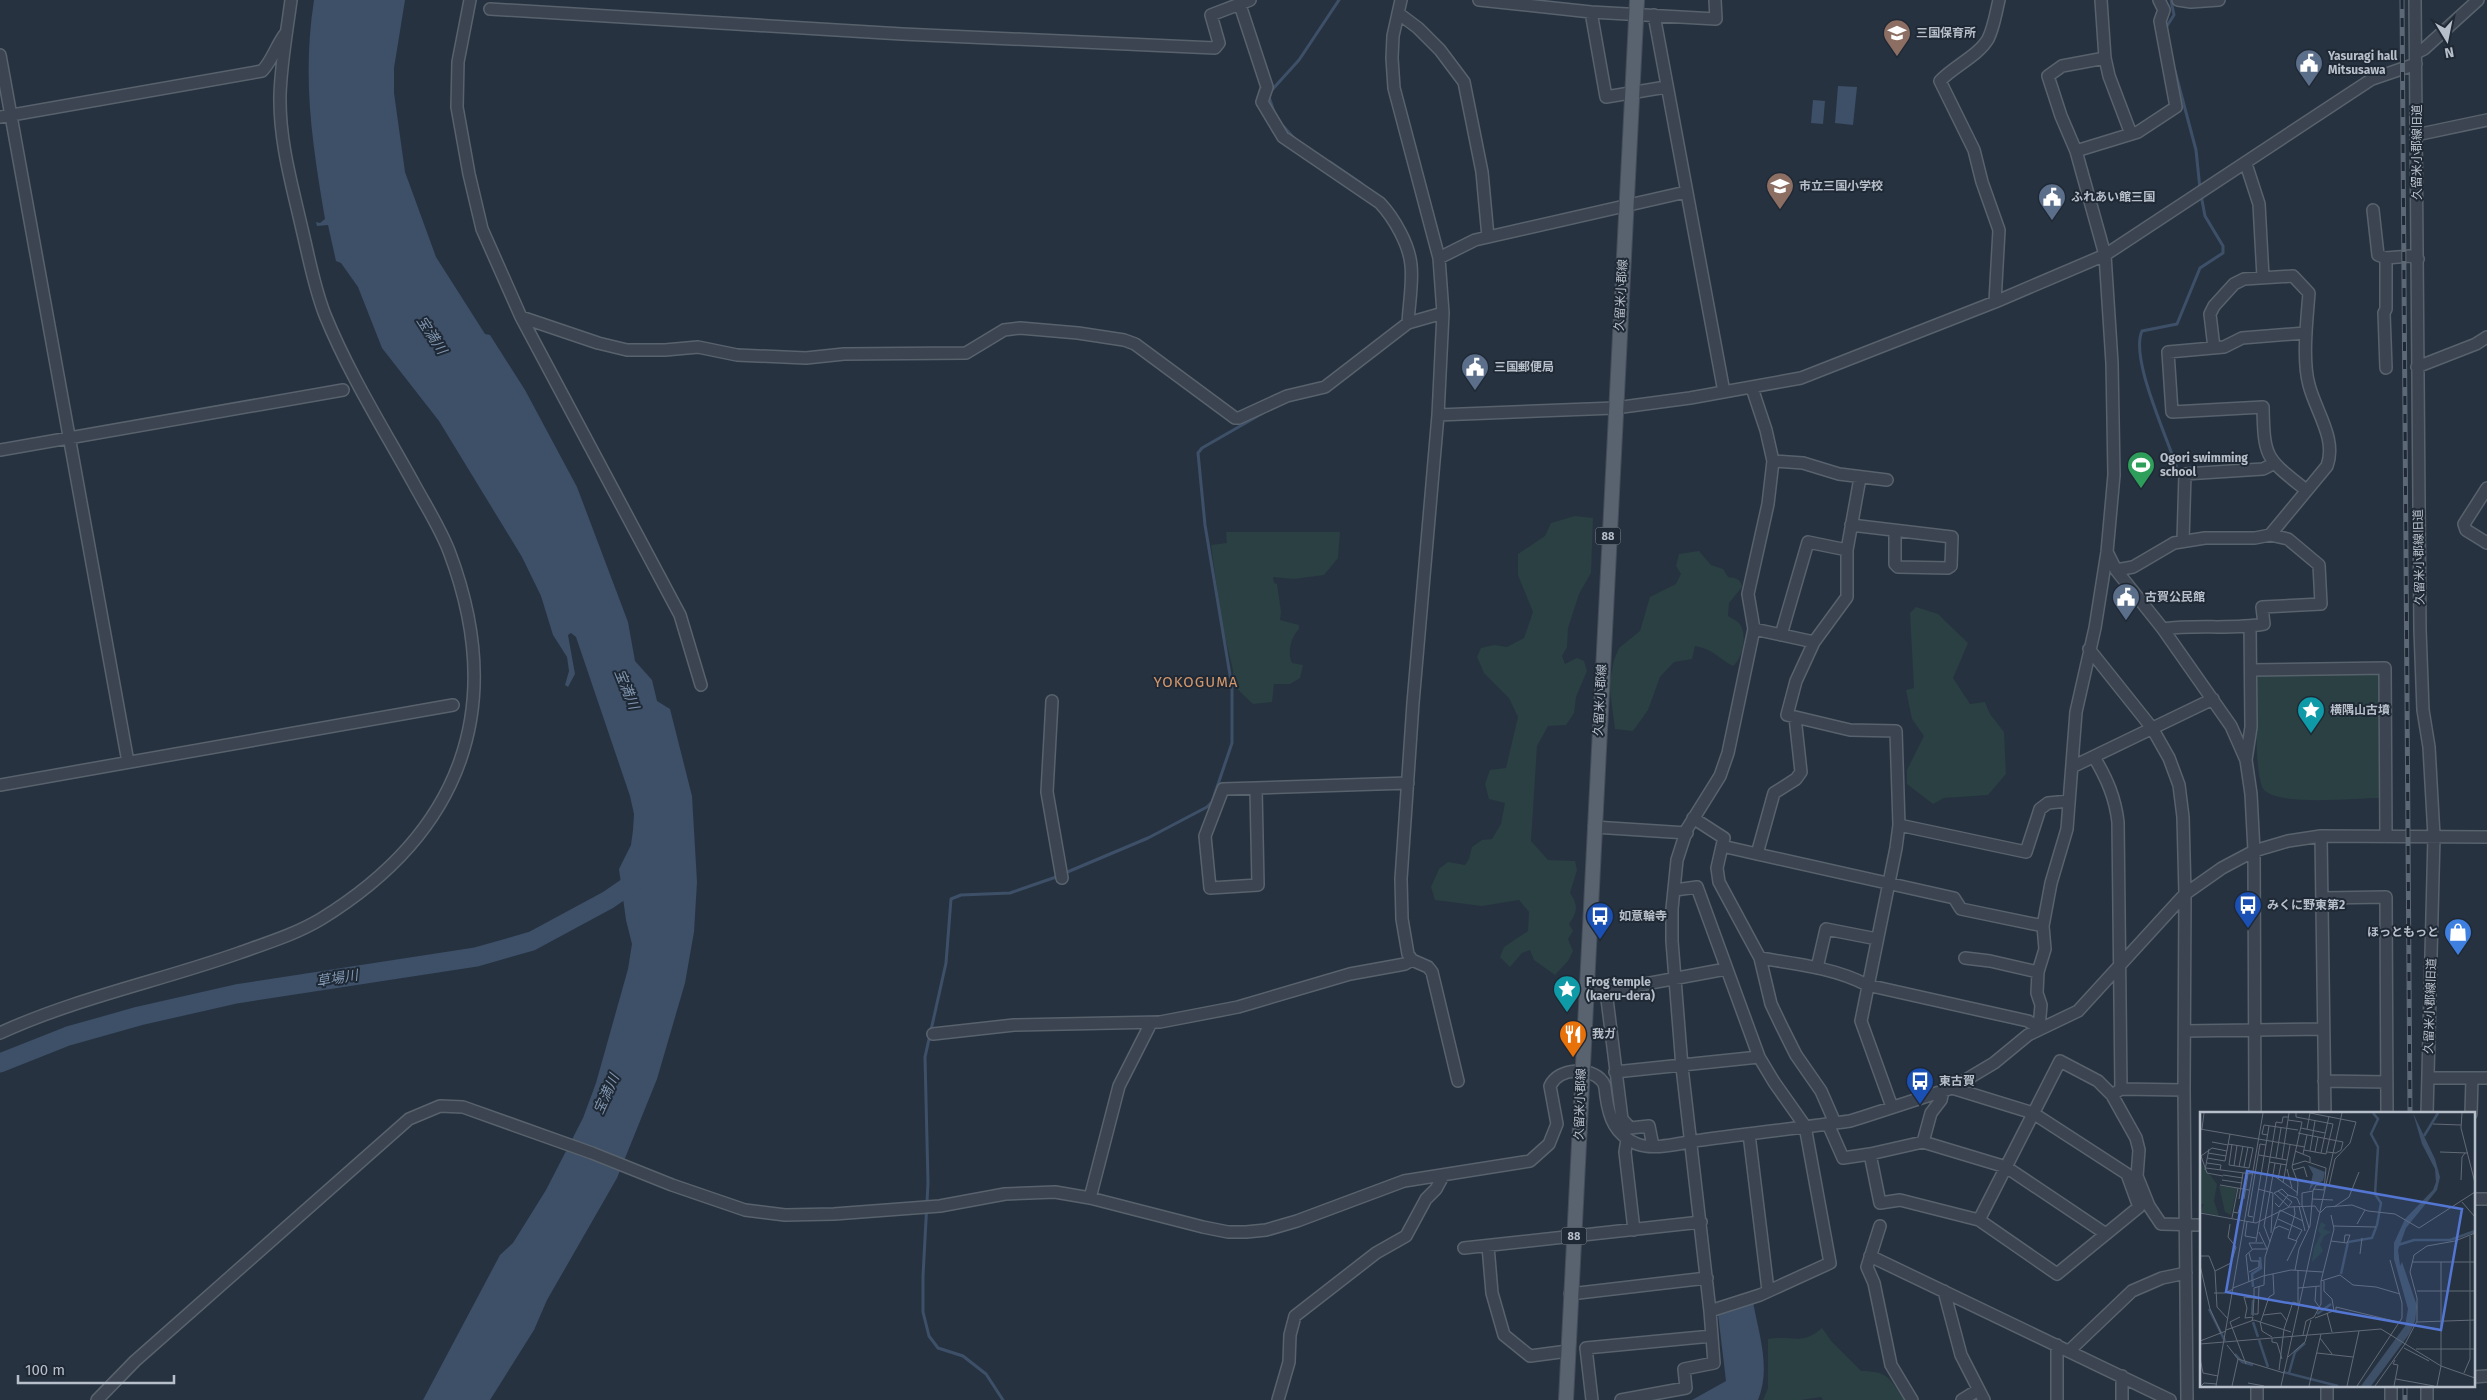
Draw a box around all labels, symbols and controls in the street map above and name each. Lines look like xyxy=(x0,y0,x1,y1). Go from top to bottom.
north arrow xyxy=(2422,15,2472,65)
school or university icon: 三国保育所 xyxy=(1882,18,1912,57)
place label: 三国保育所 xyxy=(1916,26,1976,40)
text: N xyxy=(2443,43,2455,61)
public building icon: Yasuragi hall Mitsusawa xyxy=(2294,48,2324,87)
place label: Yasuragi hall Mitsusawa xyxy=(2327,49,2398,77)
street label: 久留米小郡線旧道 xyxy=(2410,104,2424,200)
school or university icon: 市立三国小学校 xyxy=(1765,171,1795,210)
place label: 市立三国小学校 xyxy=(1799,179,1883,193)
public building icon: ふれあい館三国 xyxy=(2037,182,2067,221)
place label: ふれあい館三国 xyxy=(2071,190,2155,204)
street label: 久留米小郡線 xyxy=(1612,259,1630,331)
water label: 宝満川 xyxy=(413,313,451,359)
public building icon: 三国郵便局 xyxy=(1460,352,1490,391)
place label: 三国郵便局 xyxy=(1494,360,1554,374)
sports icon: Ogori swimming school xyxy=(2126,450,2156,489)
place label: Ogori swimming school xyxy=(2160,451,2248,479)
street label: 久留米小郡線旧道 xyxy=(2411,509,2427,605)
road number: 88 xyxy=(1596,528,1620,544)
public building icon: 古賀公民館 xyxy=(2111,582,2141,621)
place label: 古賀公民館 xyxy=(2145,590,2205,604)
street label: 久留米小郡線 xyxy=(1591,664,1609,736)
water label: 宝満川 xyxy=(611,667,643,714)
district label: YOKOGUMA xyxy=(1154,673,1238,691)
place icon: 横隅山古墳 xyxy=(2296,695,2326,734)
place label: 横隅山古墳 xyxy=(2330,703,2390,717)
bus stop icon: みくに野東第2 xyxy=(2233,890,2263,929)
place label: みくに野東第2 xyxy=(2267,898,2345,912)
bus stop icon: 如意輪寺 xyxy=(1585,901,1615,940)
place label: 如意輪寺 xyxy=(1619,909,1667,923)
shop icon: ほっともっと xyxy=(2443,917,2473,956)
place label: ほっともっと xyxy=(2367,925,2439,939)
street label: 久留米小郡線旧道 xyxy=(2421,958,2439,1054)
water label: 草場川 xyxy=(315,967,361,990)
place icon: Frog temple (kaeru-dera) xyxy=(1552,974,1582,1013)
place label: Frog temple (kaeru-dera) xyxy=(1586,975,1655,1003)
restaurant icon: 我ガ xyxy=(1558,1019,1588,1058)
place label: 我ガ xyxy=(1592,1027,1616,1041)
bus stop icon: 東古賀 xyxy=(1905,1066,1935,1105)
street label: 久留米小郡線 xyxy=(1572,1068,1588,1140)
water label: 宝満川 xyxy=(590,1070,624,1117)
place label: 東古賀 xyxy=(1939,1074,1975,1088)
inset map xyxy=(2200,1112,2474,1388)
road number: 88 xyxy=(1562,1228,1586,1244)
scale bar xyxy=(18,1352,174,1384)
text: 100 m xyxy=(25,1361,65,1379)

